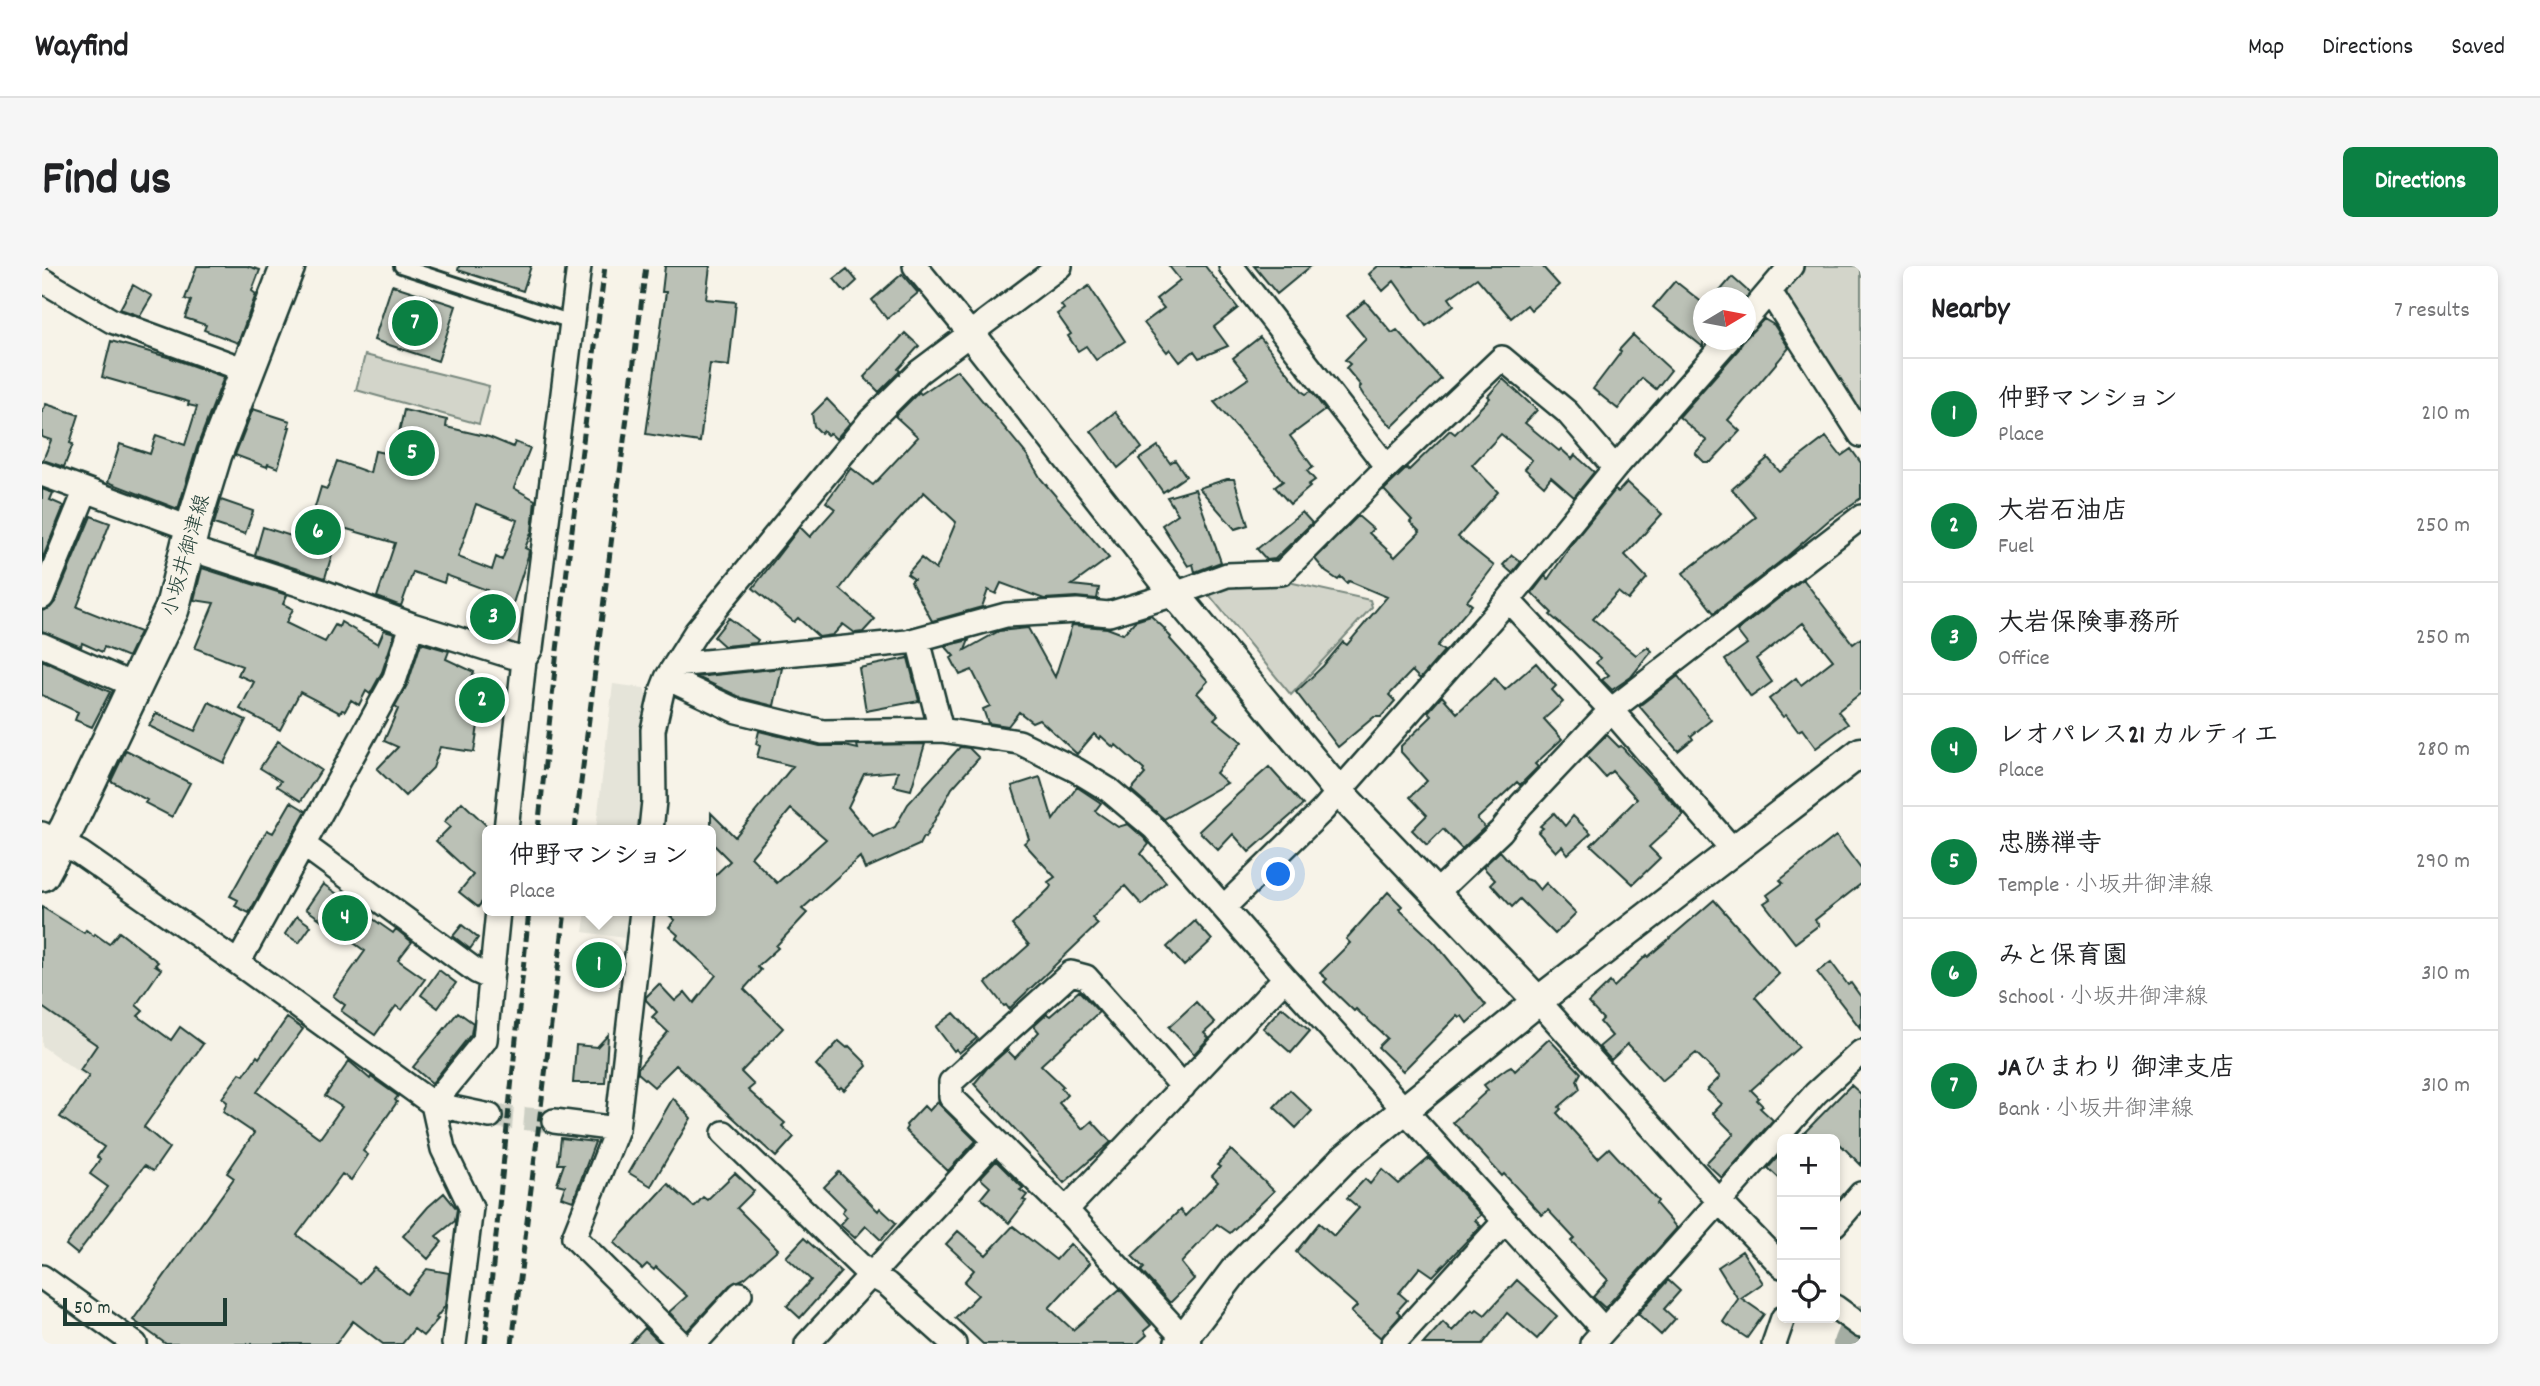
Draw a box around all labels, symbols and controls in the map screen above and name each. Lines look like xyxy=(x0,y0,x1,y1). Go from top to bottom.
text: Wayfind xyxy=(35,25,129,72)
text: Map xyxy=(2248,31,2284,65)
text: Directions xyxy=(2322,31,2413,65)
text: Saved xyxy=(2451,31,2505,65)
text: Find us xyxy=(42,147,171,217)
button: Directions xyxy=(2343,147,2498,217)
north arrow xyxy=(1693,287,1756,350)
text: Nearby xyxy=(1931,290,2009,333)
text: 7 results xyxy=(2394,295,2470,328)
pin: 7 xyxy=(392,297,438,349)
text: 仲野マンション xyxy=(1998,382,2178,419)
text: 1 xyxy=(1951,398,1957,431)
text: 210 m xyxy=(2421,398,2470,431)
text: Place xyxy=(1998,419,2044,452)
pin: 5 xyxy=(389,427,435,479)
street label: 小坂井御津線 xyxy=(156,491,220,621)
text: 大岩石油店 xyxy=(1998,494,2128,531)
pin: 6 xyxy=(295,506,341,558)
text: 2 xyxy=(1949,510,1959,543)
text: 250 m xyxy=(2416,510,2470,543)
text: Fuel xyxy=(1998,531,2034,564)
pin: 3 xyxy=(470,591,516,643)
text: 大岩保険事務所 xyxy=(1998,606,2180,643)
text: 3 xyxy=(1949,622,1959,655)
text: 250 m xyxy=(2416,622,2470,655)
text: Office xyxy=(1998,643,2050,676)
pin: 2 xyxy=(459,674,505,726)
text: レオパレス21 カルティエ xyxy=(1998,718,2279,755)
text: 4 xyxy=(1949,734,1959,767)
text: 280 m xyxy=(2417,734,2470,767)
text: Place xyxy=(1998,755,2044,788)
popup xyxy=(482,825,716,916)
text: 忠勝禅寺 xyxy=(1998,827,2102,864)
text: 仲野マンション xyxy=(509,839,689,876)
text: 5 xyxy=(1949,846,1959,879)
text: 290 m xyxy=(2416,846,2470,879)
your location xyxy=(1261,857,1295,891)
text: Temple · 小坂井御津線 xyxy=(1998,870,2213,903)
text: Place xyxy=(509,876,555,909)
pin: 4 xyxy=(322,892,368,944)
pin: 1 xyxy=(576,939,622,991)
text: みと保育園 xyxy=(1998,939,2128,976)
text: 6 xyxy=(1948,958,1960,991)
text: 310 m xyxy=(2421,958,2470,991)
text: School · 小坂井御津線 xyxy=(1998,982,2208,1015)
text: JAひまわり 御津支店 xyxy=(1998,1051,2236,1088)
text: 7 xyxy=(1950,1070,1958,1103)
text: 310 m xyxy=(2421,1070,2470,1103)
text: Bank · 小坂井御津線 xyxy=(1998,1094,2194,1127)
map controls xyxy=(1777,1134,1840,1323)
button: + xyxy=(1777,1134,1840,1197)
button: − xyxy=(1777,1197,1840,1260)
button: locate xyxy=(1777,1260,1840,1323)
scale bar xyxy=(63,1295,228,1327)
text: 50 m xyxy=(74,1296,111,1323)

